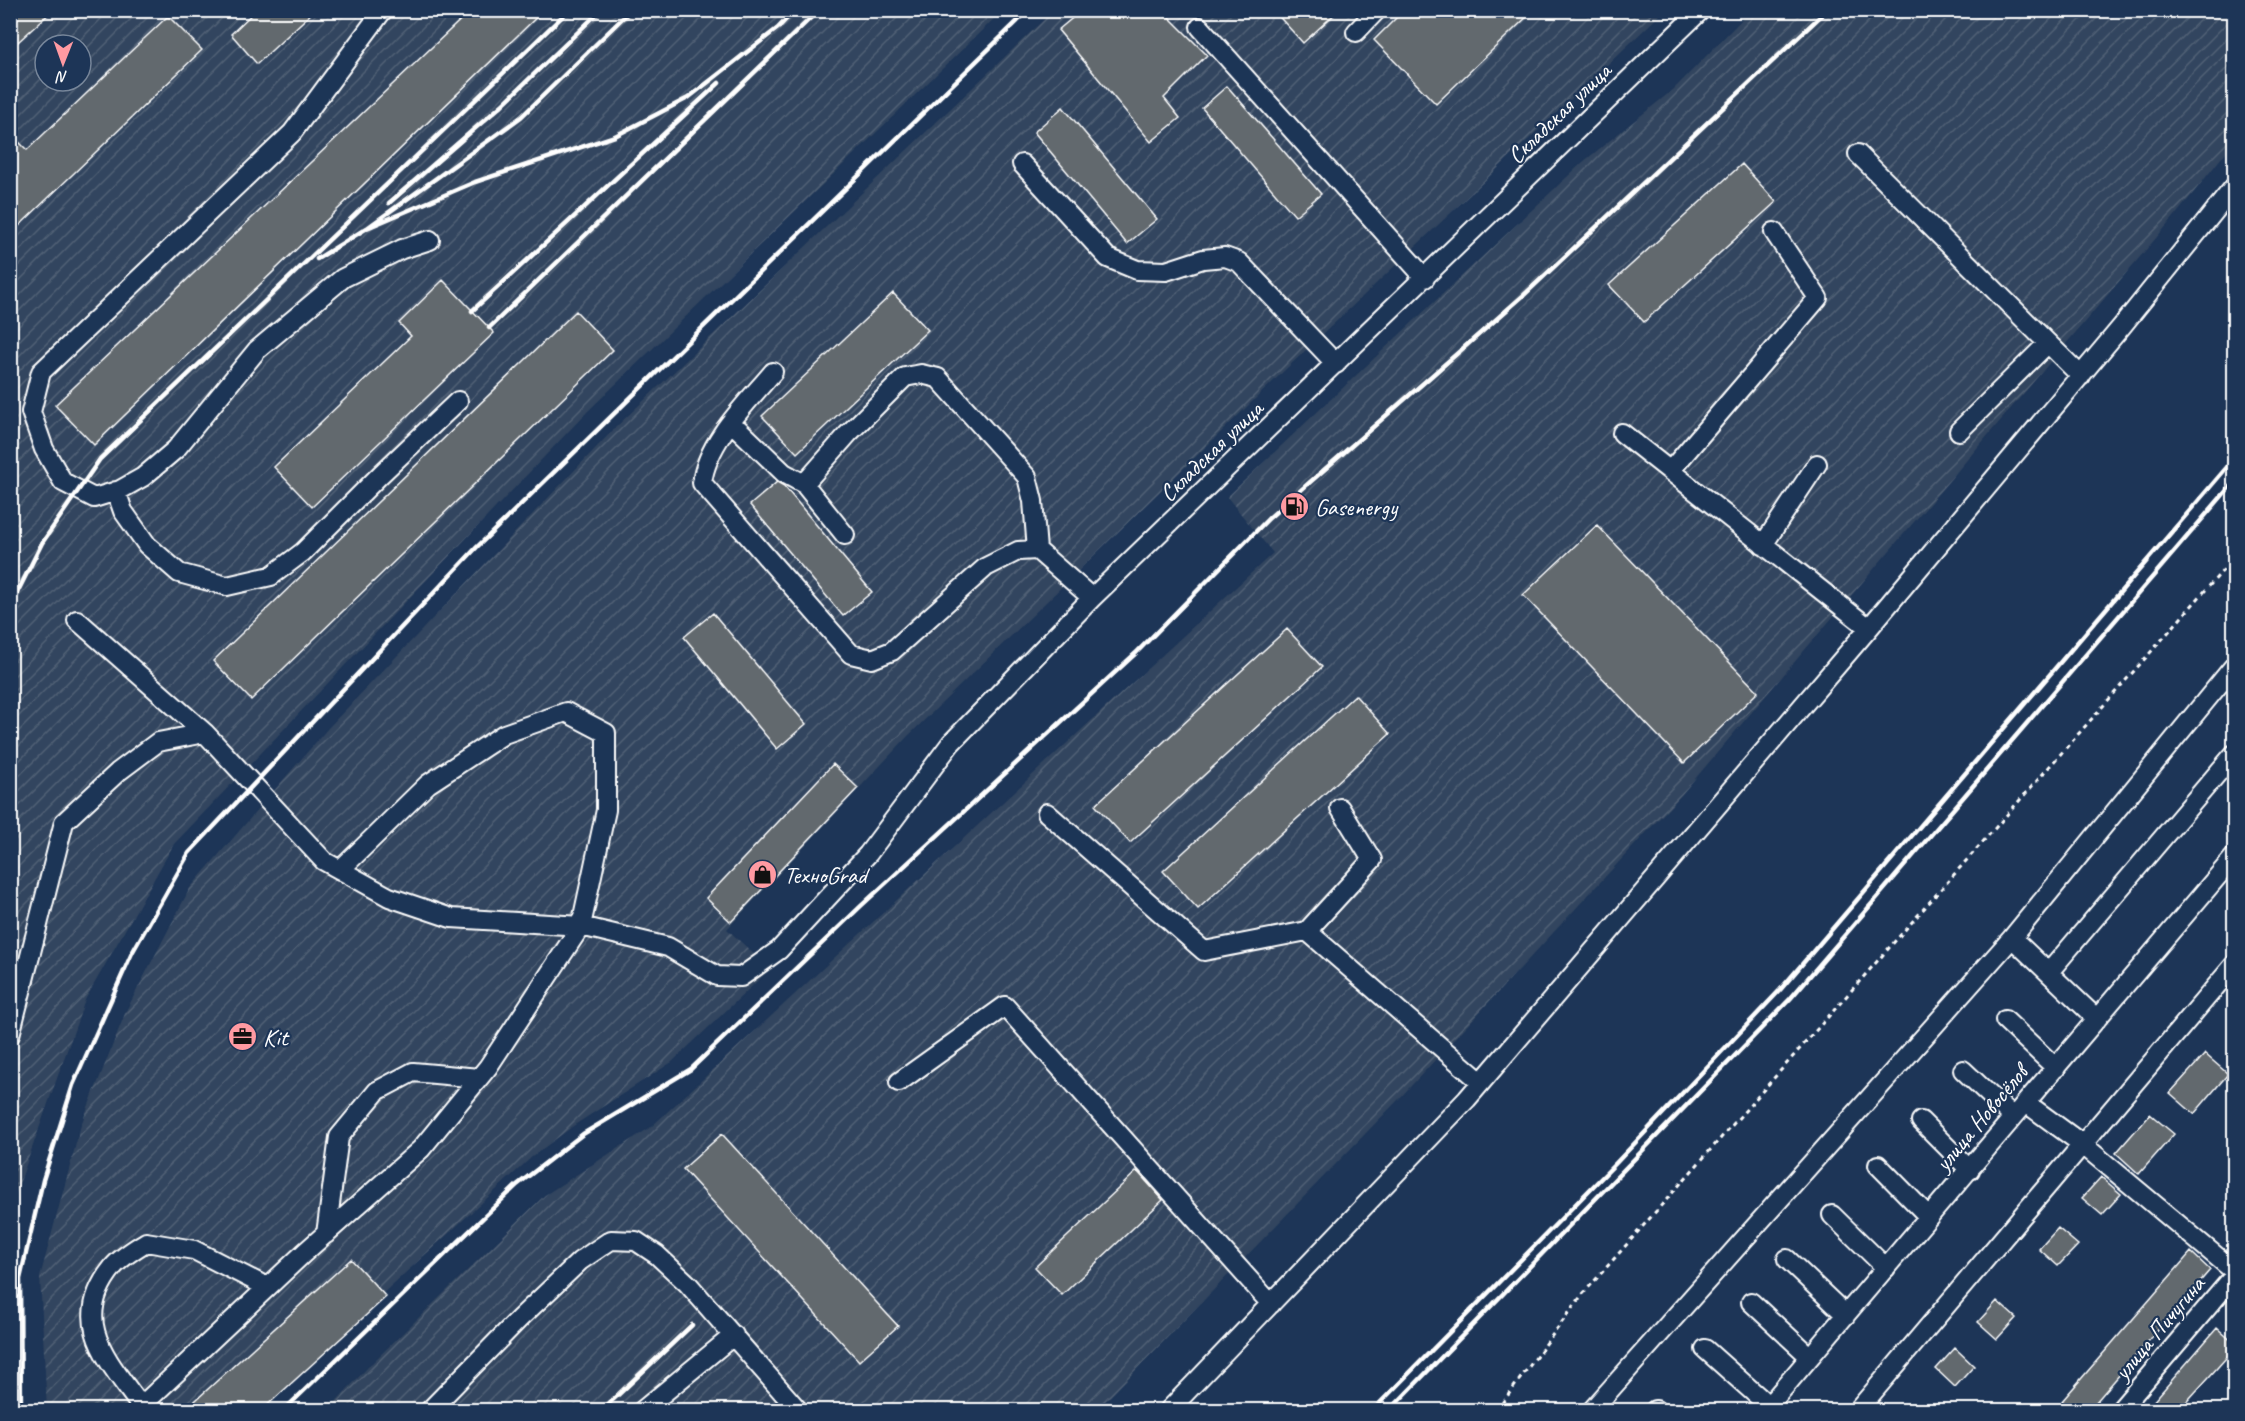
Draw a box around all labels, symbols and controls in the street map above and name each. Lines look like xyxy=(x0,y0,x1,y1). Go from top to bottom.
north arrow xyxy=(33,33,93,93)
street label: Складская улица xyxy=(1501,55,1619,170)
text: N xyxy=(55,67,68,87)
street label: Складская улица xyxy=(1153,393,1271,508)
fuel station icon: Gasenergy xyxy=(1278,491,1310,523)
place label: Gasenergy xyxy=(1315,492,1399,522)
shop icon: ТехноGrad xyxy=(747,859,779,891)
place label: ТехноGrad xyxy=(784,860,870,890)
office icon: Kit xyxy=(226,1021,258,1053)
place label: Kit xyxy=(263,1022,290,1052)
street label: улица Новосёлов xyxy=(1927,1056,2037,1179)
street label: улица Пичугина xyxy=(2106,1269,2212,1388)

